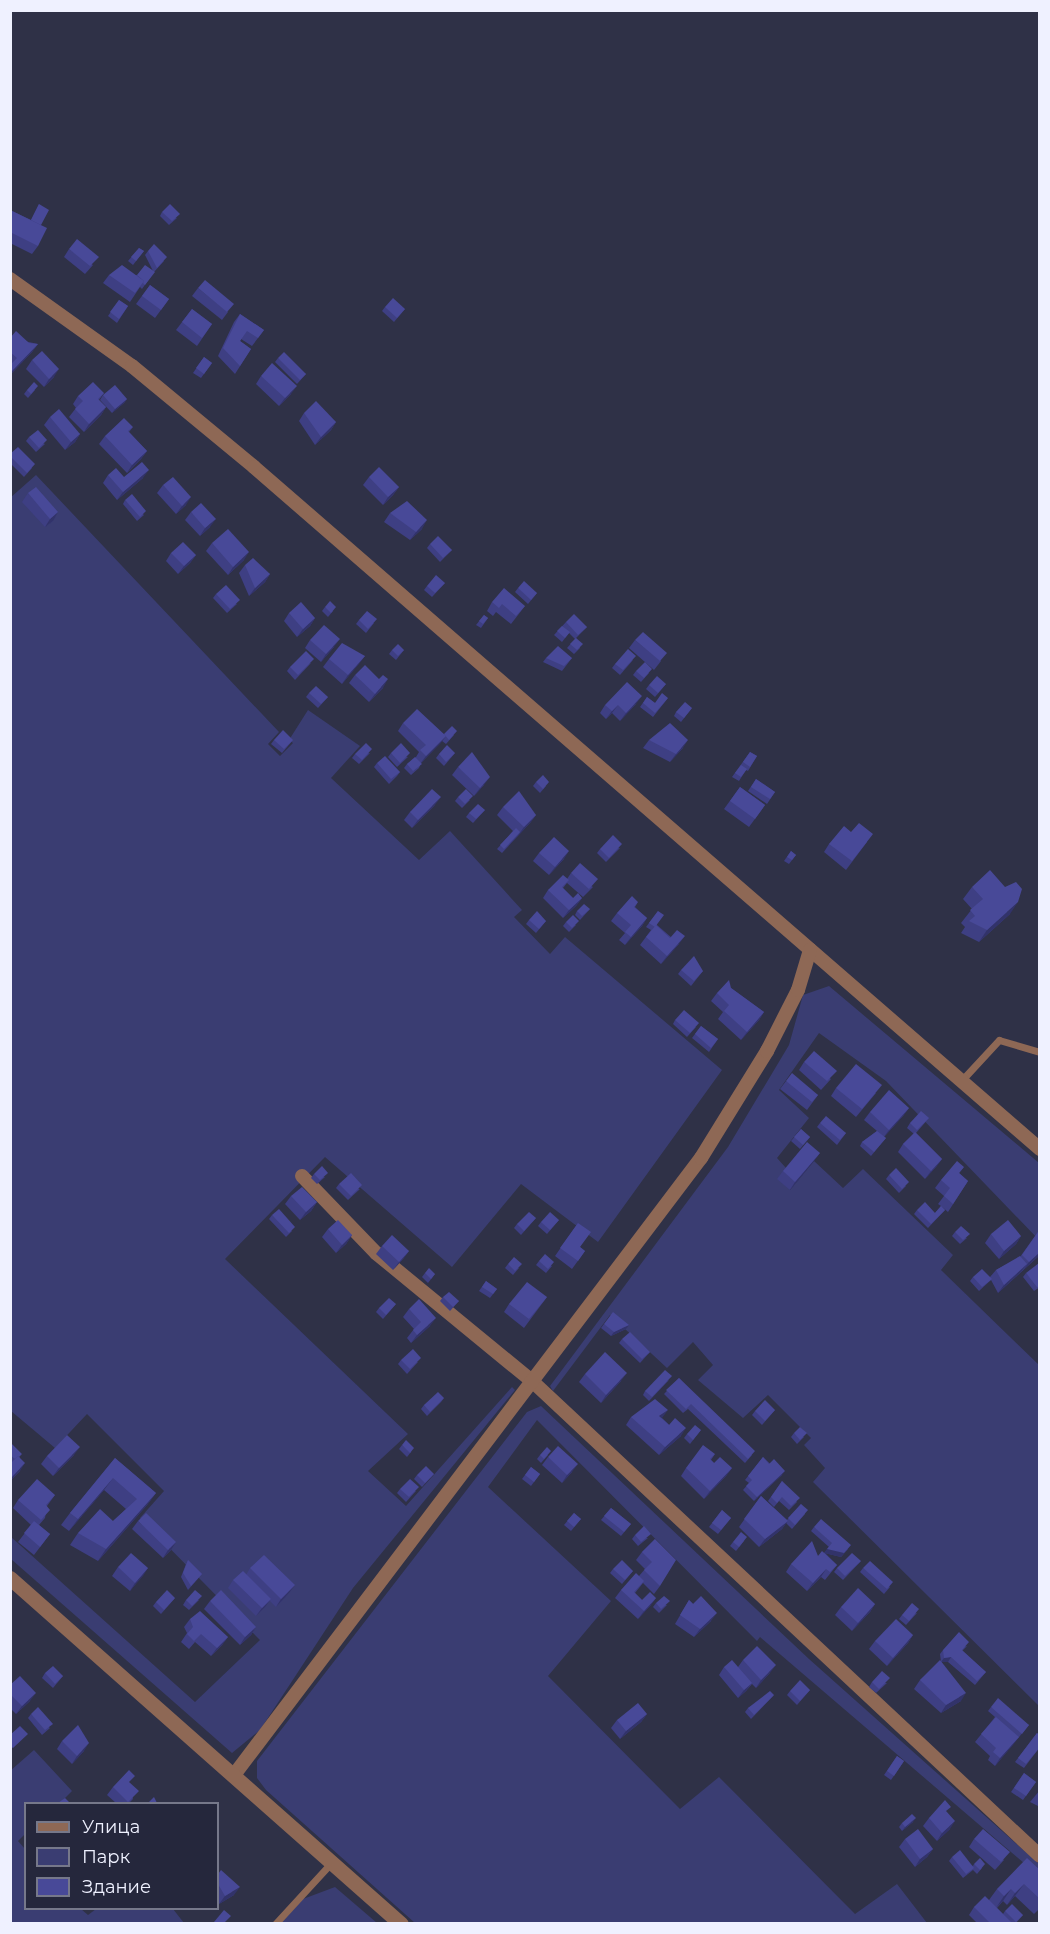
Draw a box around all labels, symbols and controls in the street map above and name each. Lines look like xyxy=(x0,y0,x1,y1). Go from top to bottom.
legend xyxy=(24,1802,219,1910)
text: Улица xyxy=(82,1816,140,1838)
text: Парк xyxy=(82,1846,130,1868)
text: Здание xyxy=(82,1876,151,1898)

